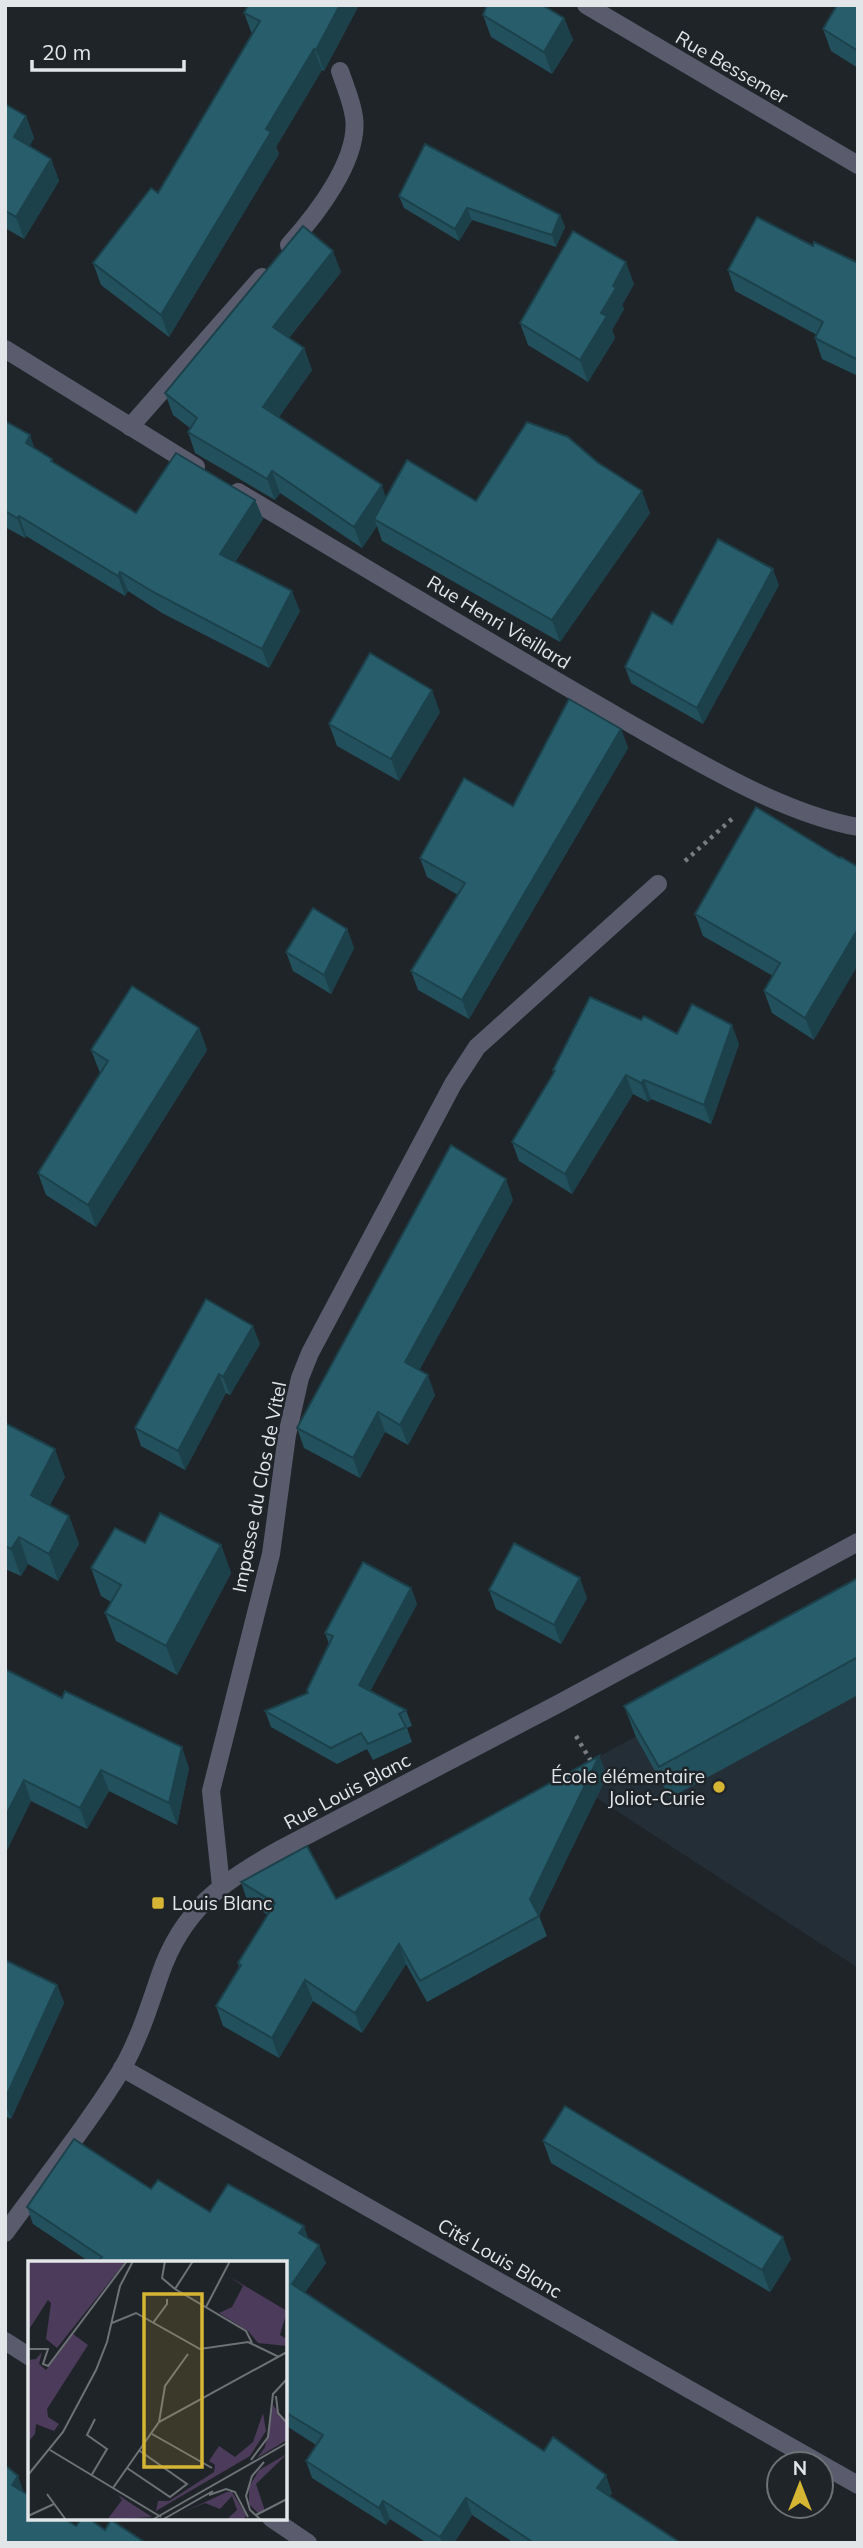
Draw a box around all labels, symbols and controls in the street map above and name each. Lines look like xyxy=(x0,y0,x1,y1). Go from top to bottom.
street label: Rue Bessemer xyxy=(672,25,793,109)
scale bar xyxy=(32,28,184,72)
text: 20 m xyxy=(42,39,91,65)
street label: Rue Henri Vieillard xyxy=(423,570,575,674)
street label: Impasse du Clos de Vitel xyxy=(227,1379,291,1595)
street label: Rue Louis Blanc xyxy=(280,1748,414,1834)
place label: École élémentaire Joliot-Curie xyxy=(551,1764,705,1810)
marker: École élémentaire Joliot-Curie xyxy=(711,1779,727,1795)
place label: Louis Blanc xyxy=(172,1891,272,1915)
marker: Louis Blanc xyxy=(150,1895,166,1911)
street label: Cité Louis Blanc xyxy=(433,2213,567,2303)
inset map xyxy=(28,2261,287,2520)
north arrow xyxy=(765,2450,835,2520)
text: N xyxy=(793,2456,807,2480)

